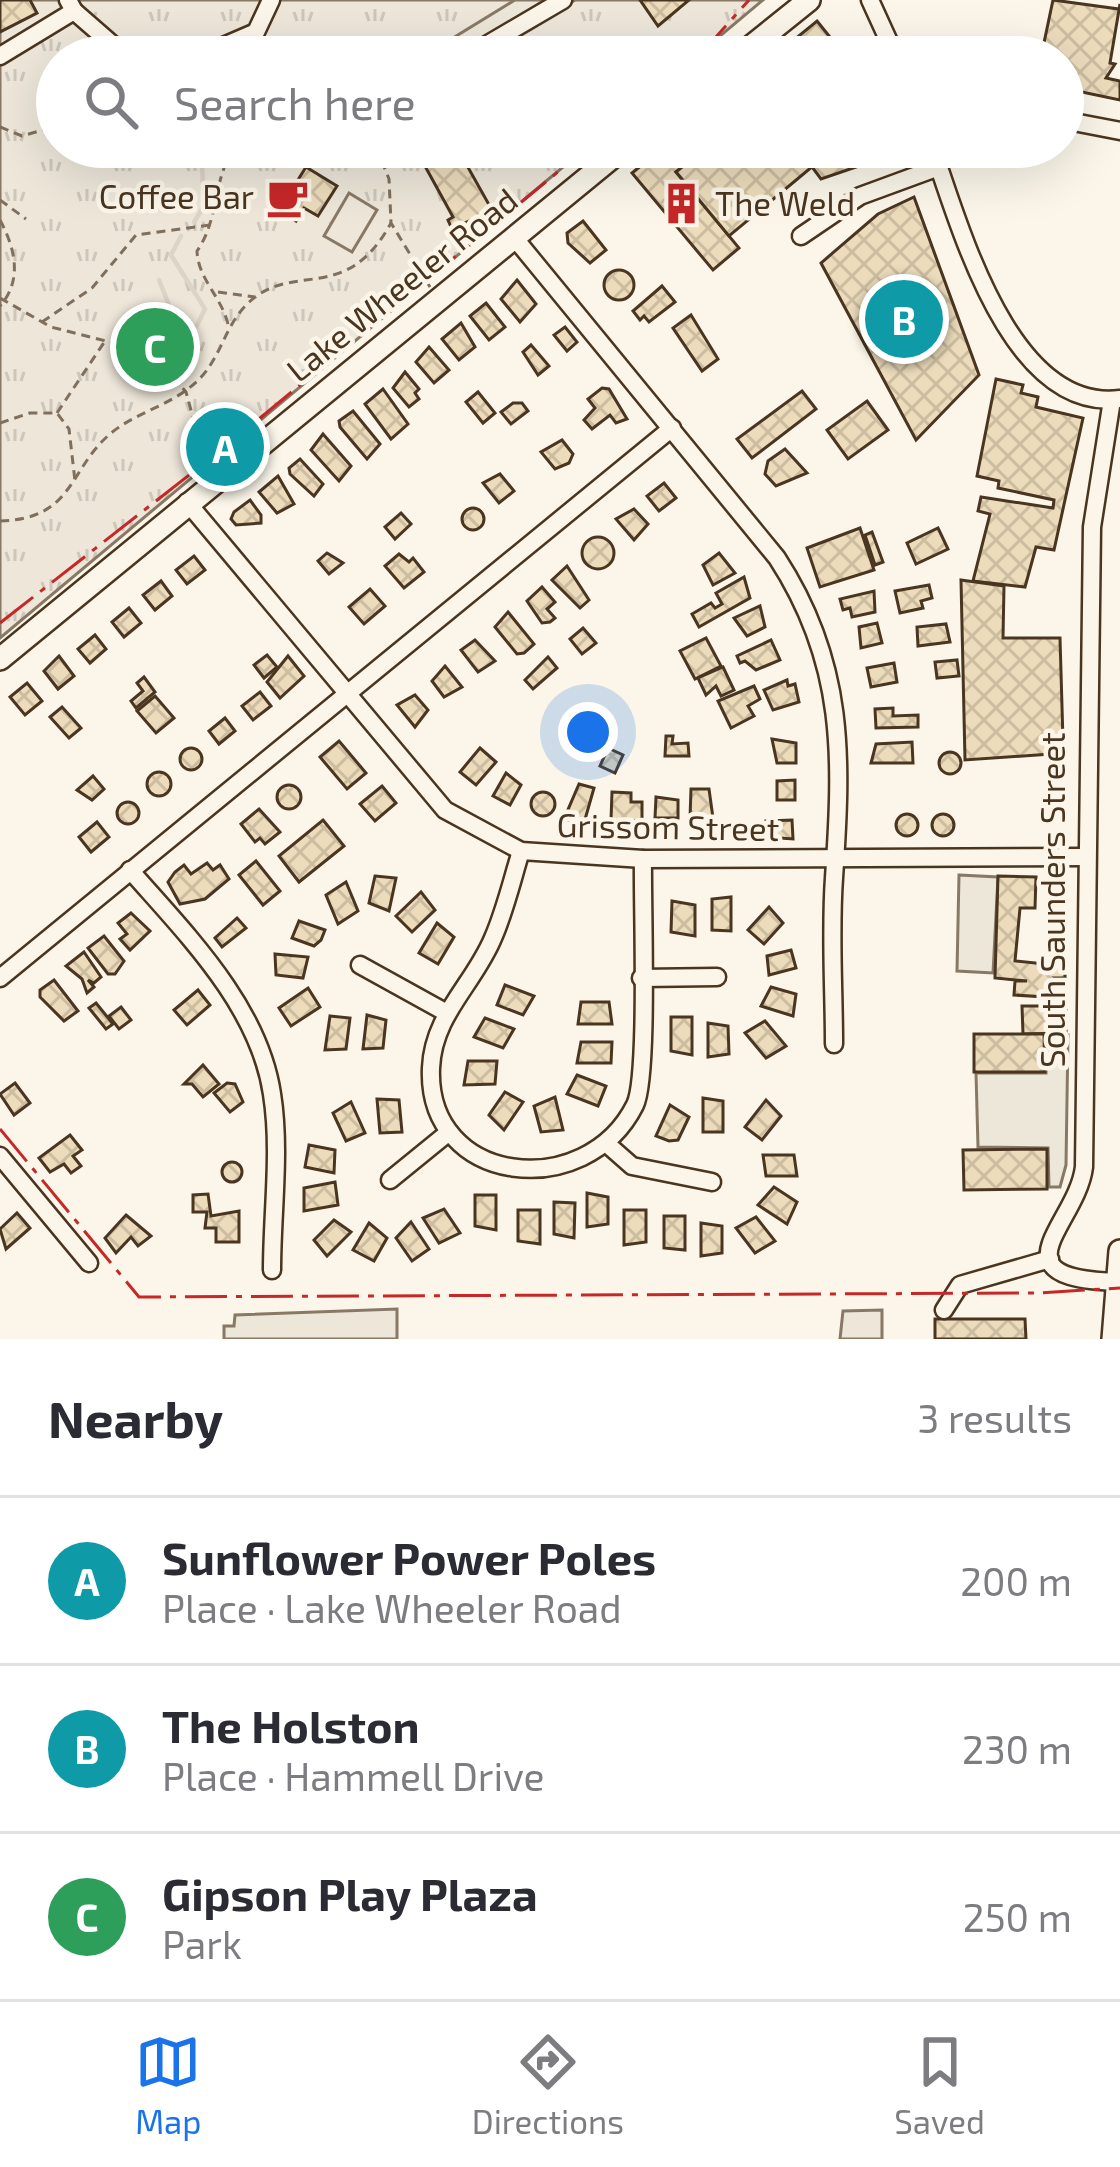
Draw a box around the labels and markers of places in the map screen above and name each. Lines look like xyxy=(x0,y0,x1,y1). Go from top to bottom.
cafe icon: Coffee Bar xyxy=(265,174,311,220)
place label: Coffee Bar xyxy=(99,176,254,216)
building icon: The Weld xyxy=(658,181,704,227)
place label: The Weld xyxy=(715,183,855,223)
pin: B xyxy=(865,274,943,364)
pin: C xyxy=(116,302,194,392)
pin: A xyxy=(186,402,264,492)

